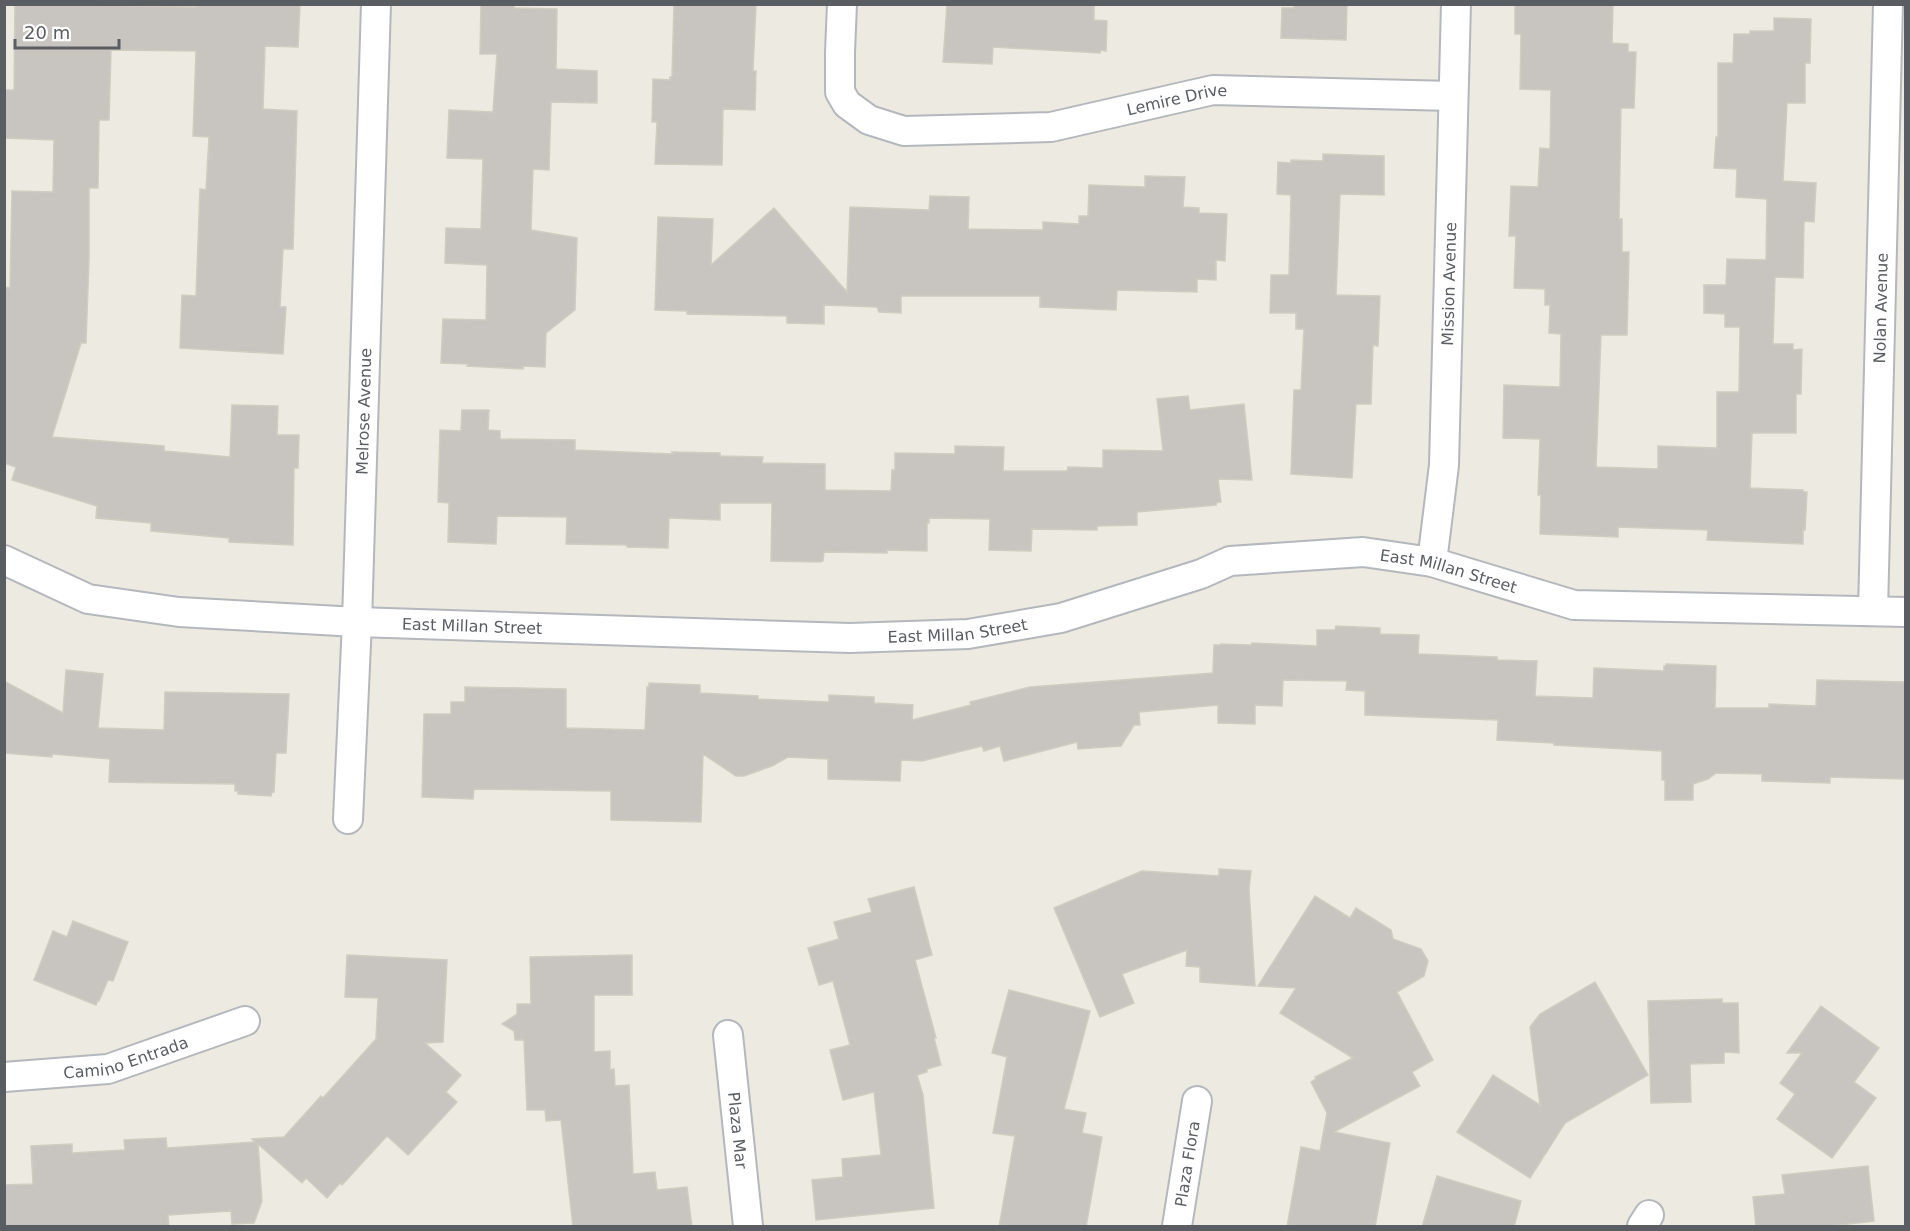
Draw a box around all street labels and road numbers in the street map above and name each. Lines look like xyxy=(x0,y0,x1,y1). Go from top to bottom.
street label: Lemire Drive xyxy=(1125,80,1227,119)
street label: Mission Avenue xyxy=(1438,222,1460,346)
street label: Nolan Avenue xyxy=(1870,253,1892,364)
street label: Melrose Avenue xyxy=(353,348,375,475)
street label: East Millan Street xyxy=(1379,546,1519,597)
street label: East Millan Street xyxy=(402,614,543,638)
street label: East Millan Street xyxy=(887,615,1029,647)
street label: Camino Entrada xyxy=(63,1033,191,1082)
street label: Plaza Mar xyxy=(724,1091,751,1170)
street label: Plaza Flora xyxy=(1171,1119,1204,1208)

